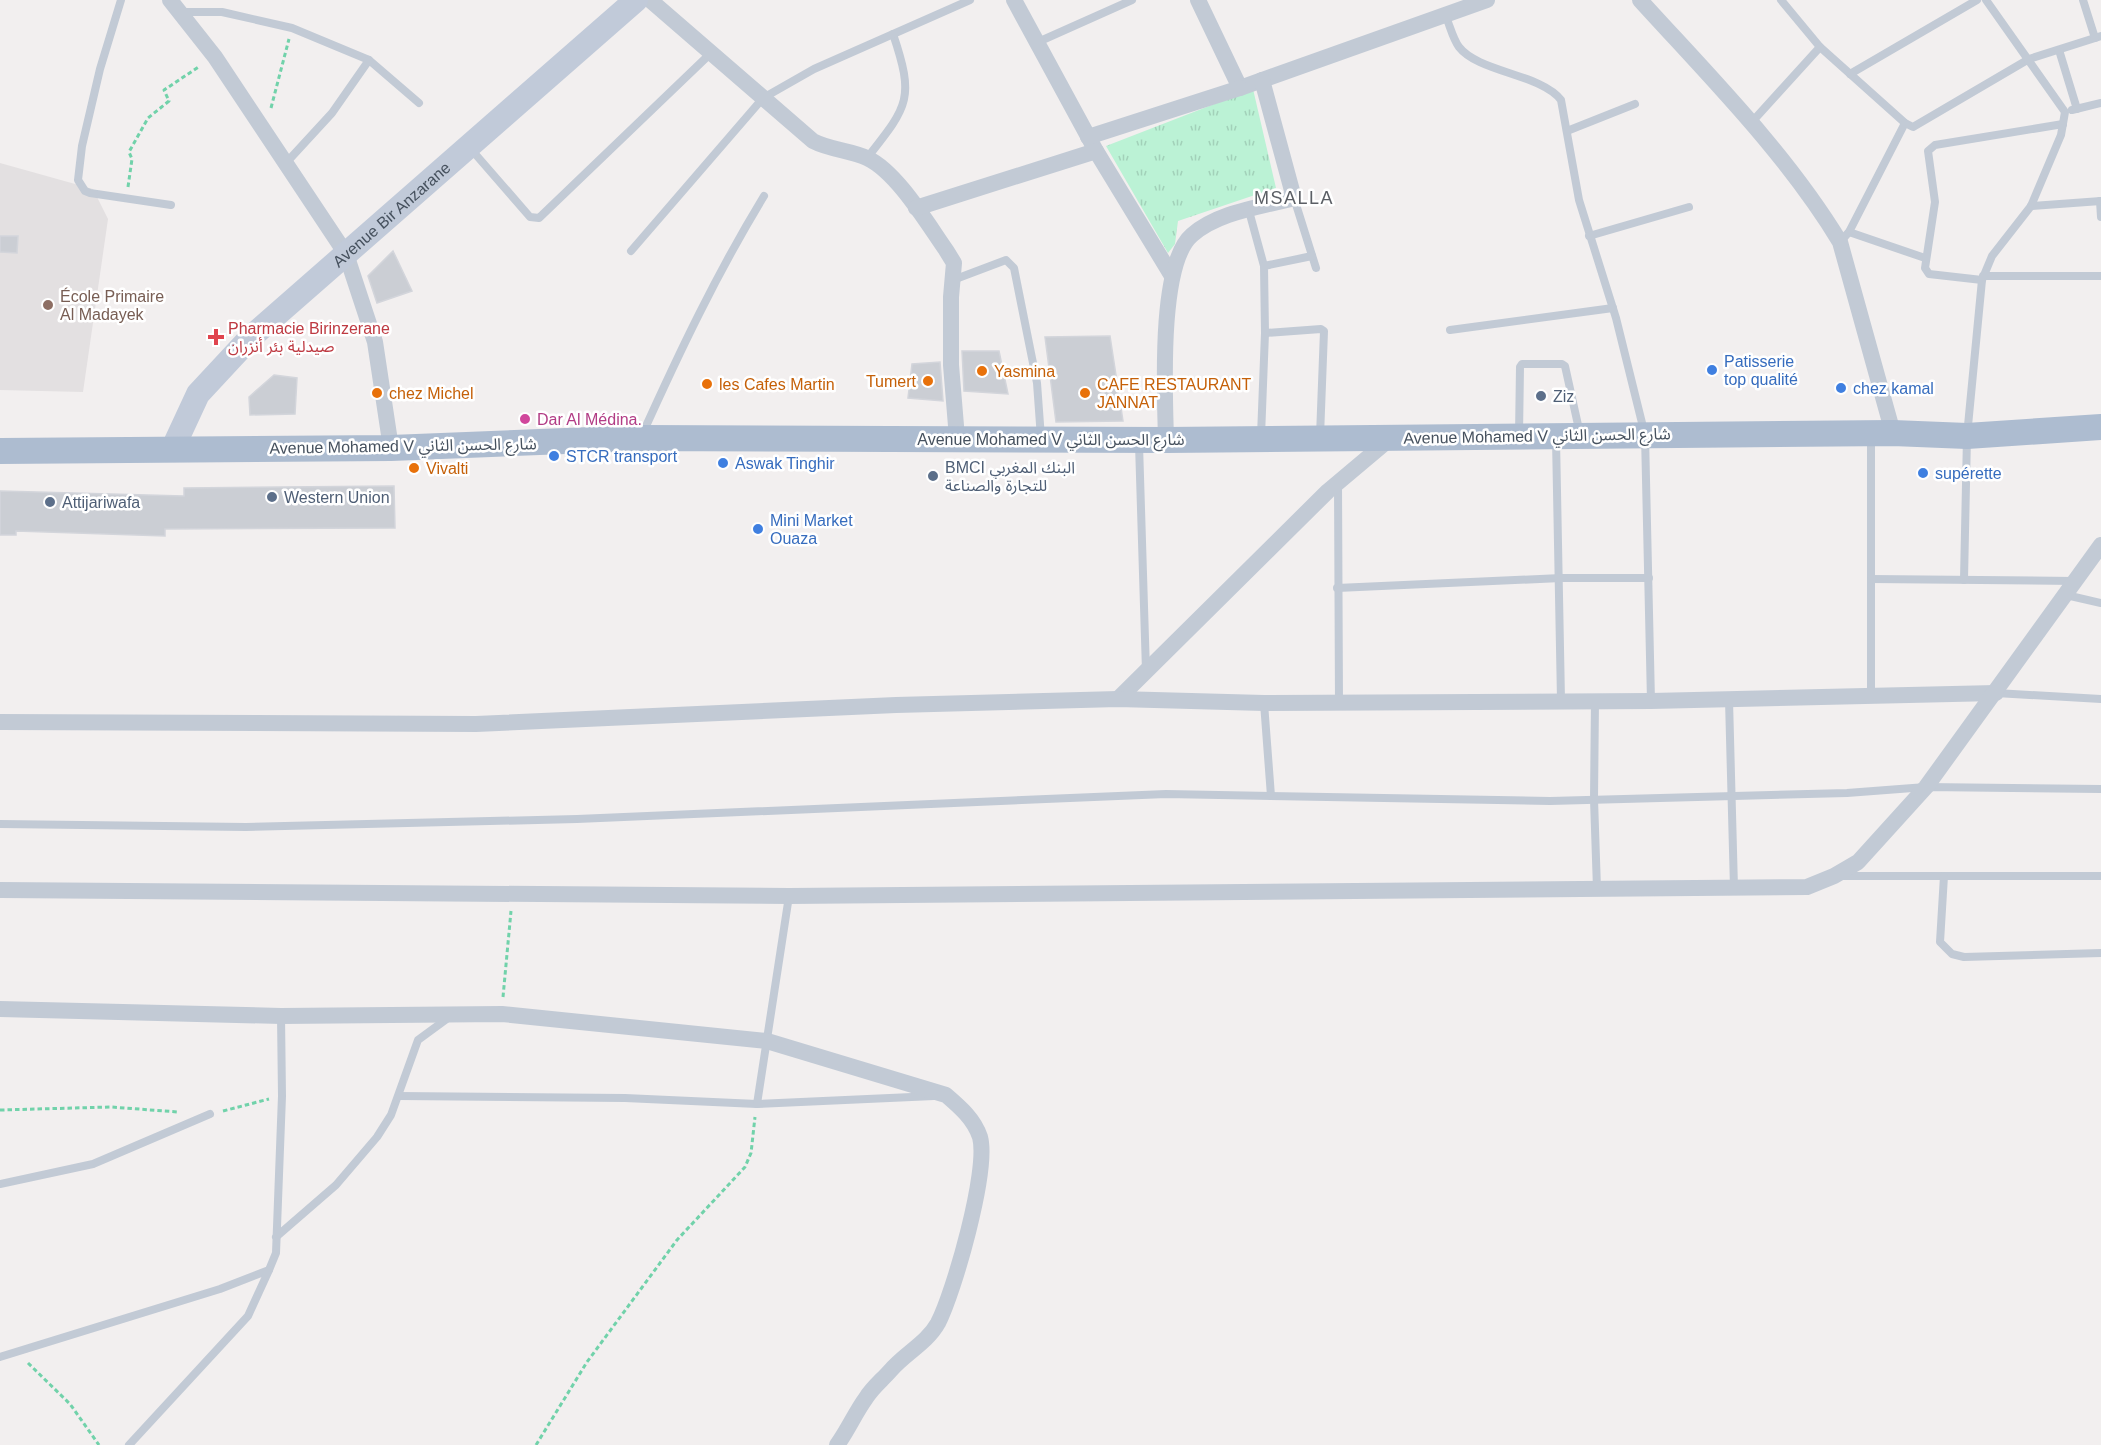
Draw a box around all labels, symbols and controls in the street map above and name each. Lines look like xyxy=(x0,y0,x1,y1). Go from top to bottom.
street label: Avenue Bir Anzarane xyxy=(329,158,453,270)
district label: MSALLA xyxy=(1254,188,1334,208)
place label: École Primaire Al Madayek xyxy=(60,287,164,323)
marker: École Primaire Al Madayek xyxy=(41,298,55,312)
place label: Pharmacie Birinzerane صيدلية بئر أنزران xyxy=(228,320,390,356)
marker: Pharmacie Birinzerane صيدلية بئر أنزران xyxy=(209,330,223,344)
place label: Patisserie top qualité xyxy=(1724,353,1798,388)
place label: Yasmina xyxy=(994,363,1055,380)
marker: Patisserie top qualité xyxy=(1705,363,1719,377)
marker: Yasmina xyxy=(975,364,989,378)
place label: Tumert xyxy=(866,373,917,390)
marker: Tumert xyxy=(921,374,935,388)
place label: les Cafes Martin xyxy=(719,376,835,393)
place label: CAFE RESTAURANT JANNAT xyxy=(1097,376,1252,411)
marker: les Cafes Martin xyxy=(700,377,714,391)
place label: chez kamal xyxy=(1853,380,1934,397)
marker: chez kamal xyxy=(1834,381,1848,395)
place label: chez Michel xyxy=(389,385,473,402)
marker: chez Michel xyxy=(370,386,384,400)
marker: CAFE RESTAURANT JANNAT xyxy=(1078,386,1092,400)
place label: Ziz xyxy=(1553,388,1574,405)
marker: Ziz xyxy=(1534,389,1548,403)
place label: Dar Al Médina. xyxy=(537,411,642,428)
marker: Dar Al Médina. xyxy=(518,412,532,426)
street label: Avenue Mohamed V شارع الحسن الثاني xyxy=(1403,425,1671,451)
street label: Avenue Mohamed V شارع الحسن الثاني xyxy=(917,431,1185,452)
street label: Avenue Mohamed V شارع الحسن الثاني xyxy=(269,435,537,461)
place label: STCR transport xyxy=(566,448,678,465)
marker: STCR transport xyxy=(547,449,561,463)
place label: Aswak Tinghir xyxy=(735,455,835,472)
marker: Aswak Tinghir xyxy=(716,456,730,470)
place label: BMCI البنك المغربي للتجارة والصناعة xyxy=(945,459,1075,495)
place label: Vivalti xyxy=(426,460,468,477)
marker: Vivalti xyxy=(407,461,421,475)
place label: supérette xyxy=(1935,465,2002,482)
marker: supérette xyxy=(1916,466,1930,480)
marker: BMCI البنك المغربي للتجارة والصناعة xyxy=(926,469,940,483)
place label: Western Union xyxy=(284,489,390,506)
marker: Western Union xyxy=(265,490,279,504)
place label: Attijariwafa xyxy=(62,494,140,511)
marker: Attijariwafa xyxy=(43,495,57,509)
place label: Mini Market Ouaza xyxy=(770,512,853,547)
marker: Mini Market Ouaza xyxy=(751,522,765,536)

